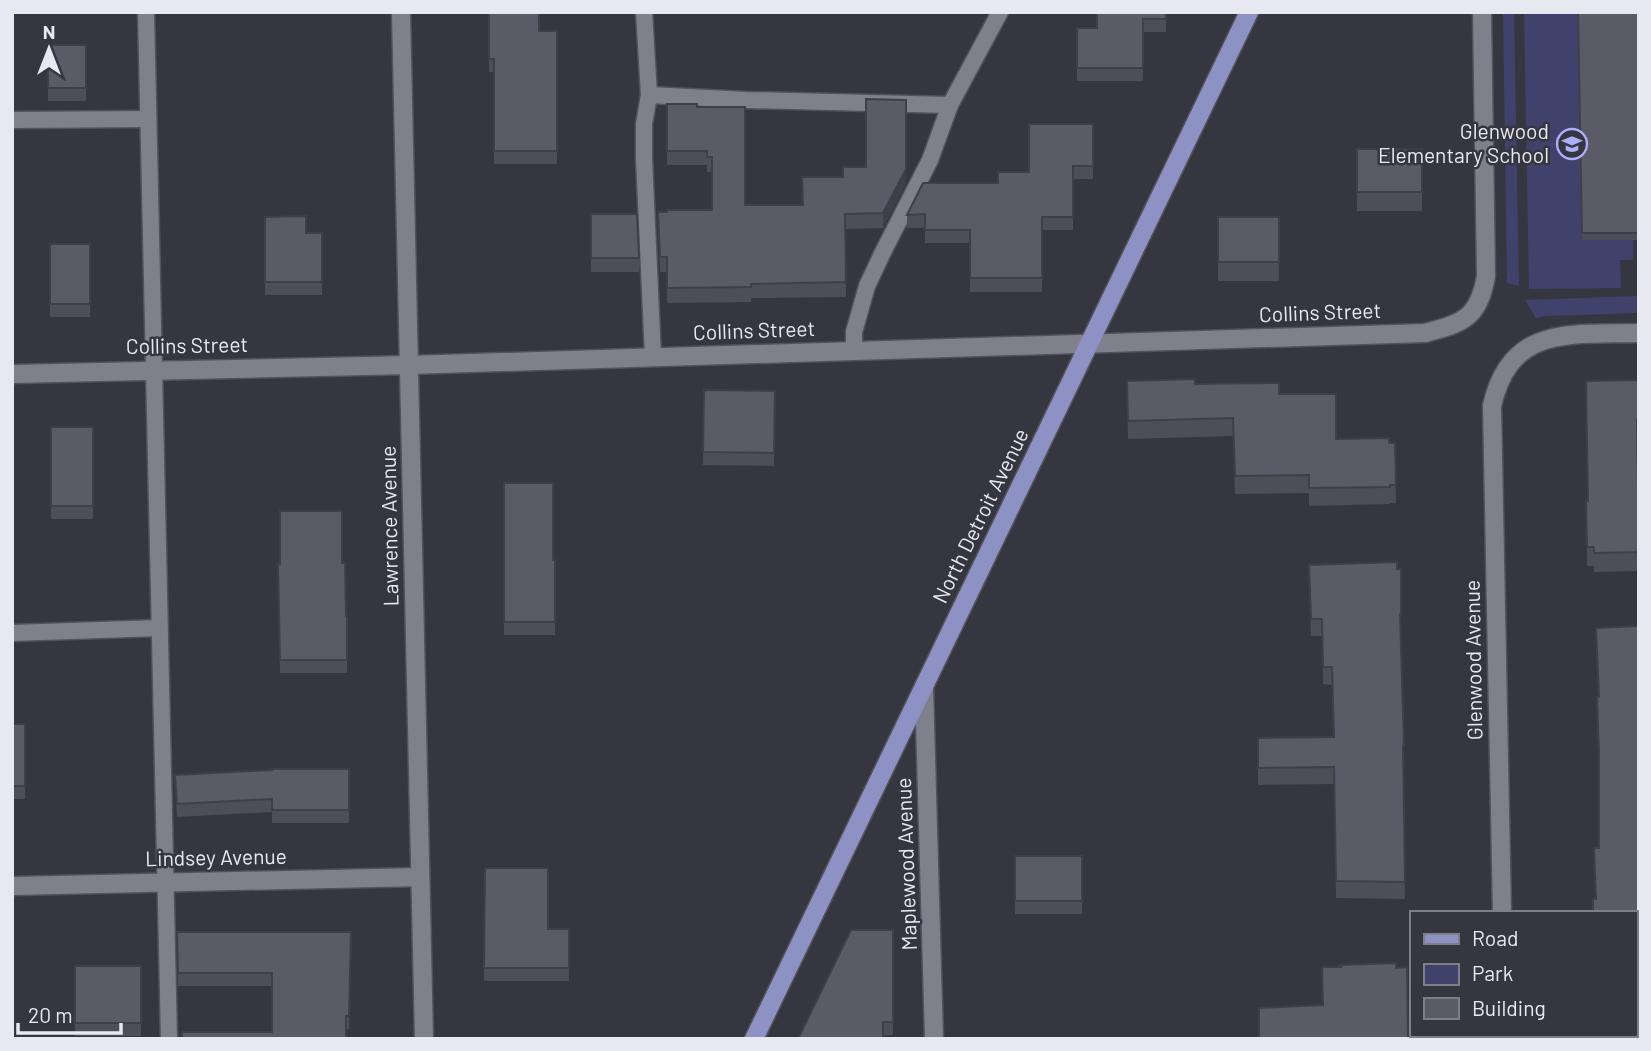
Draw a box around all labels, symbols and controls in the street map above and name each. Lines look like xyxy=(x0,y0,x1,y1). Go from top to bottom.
north arrow xyxy=(14,14,84,84)
text: N xyxy=(43,20,55,43)
place label: Glenwood Elementary School xyxy=(1378,118,1549,167)
school or university icon: Glenwood Elementary School xyxy=(1555,127,1589,161)
street label: Collins Street xyxy=(1258,297,1381,326)
street label: Collins Street xyxy=(692,315,815,344)
street label: Collins Street xyxy=(126,331,248,358)
street label: North Detroit Avenue xyxy=(926,424,1033,607)
street label: Lawrence Avenue xyxy=(375,446,402,607)
street label: Glenwood Avenue xyxy=(1459,580,1486,740)
street label: Maplewood Avenue xyxy=(890,777,921,951)
street label: Lindsey Avenue xyxy=(145,843,287,870)
legend xyxy=(1410,911,1637,1037)
text: Road xyxy=(1472,925,1518,950)
text: Park xyxy=(1472,960,1513,985)
scale bar xyxy=(18,992,121,1036)
text: Building xyxy=(1472,995,1546,1020)
text: 20 m xyxy=(28,1002,73,1027)

